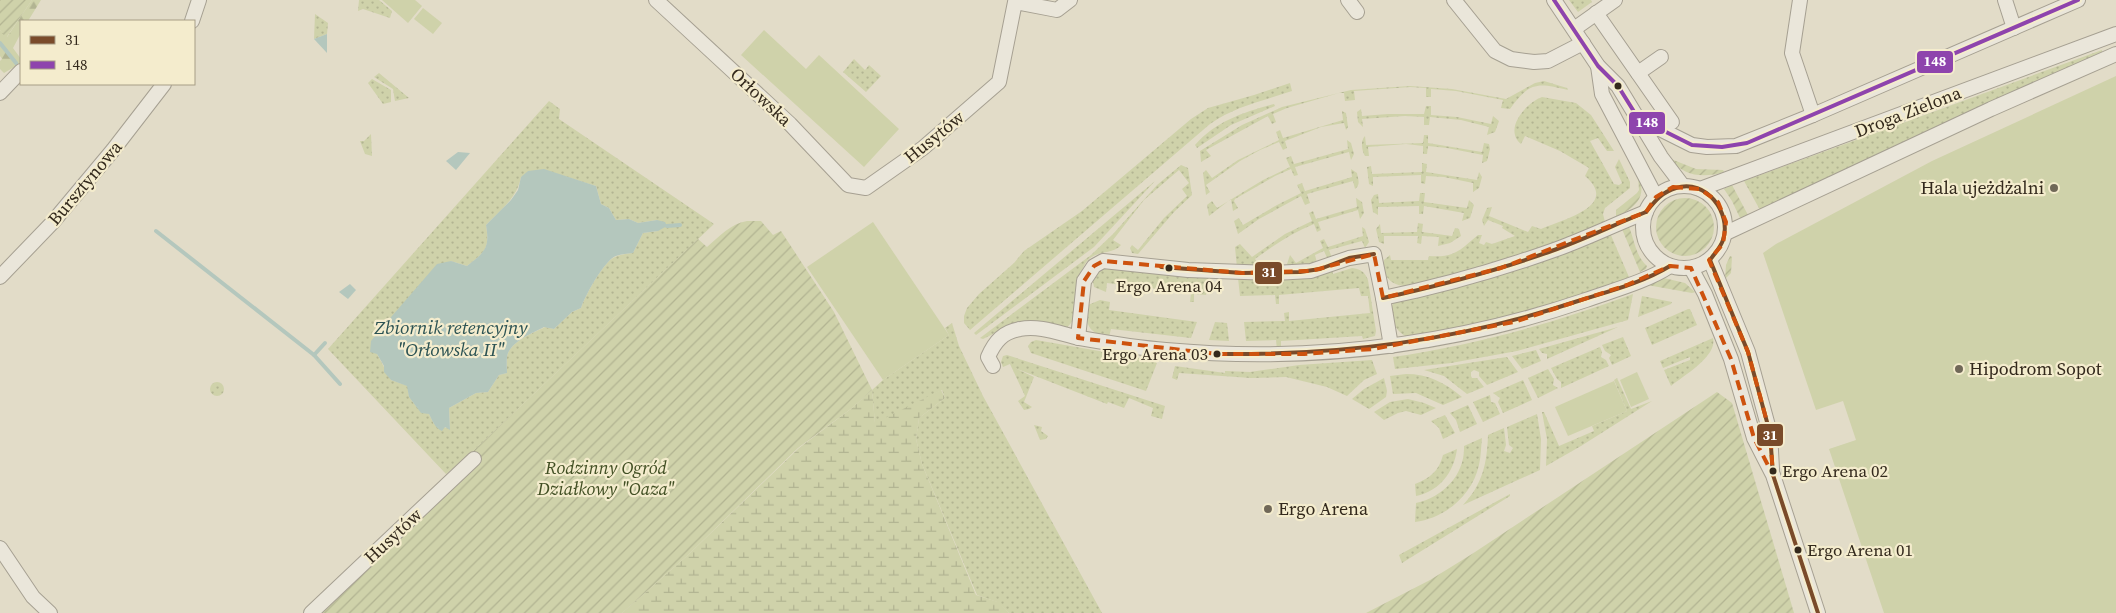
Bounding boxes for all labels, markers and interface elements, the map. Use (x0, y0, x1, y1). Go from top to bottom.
legend (20, 20, 195, 85)
text: 31 (65, 29, 80, 50)
line badge: 148 (1916, 50, 1954, 74)
text: 148 (1924, 51, 1946, 71)
text: 148 (65, 54, 88, 75)
street label: Orłowska (725, 62, 798, 132)
street label: Droga Zielona (1851, 79, 1965, 143)
unlabelled marker (1613, 81, 1623, 91)
street label: Husytów (898, 104, 969, 169)
line badge: 148 (1628, 111, 1666, 135)
text: 148 (1636, 112, 1658, 132)
street label: Bursztynowa (42, 134, 128, 230)
place label: Hala ujeżdżalni (1920, 175, 2044, 200)
marker: Hala ujeżdżalni (2048, 182, 2060, 194)
line badge: 31 (1254, 261, 1283, 285)
text: 31 (1261, 262, 1277, 282)
marker: Ergo Arena 04 (1164, 263, 1174, 273)
place label: Ergo Arena 04 (1116, 274, 1223, 298)
water label: Zbiornik retencyjny "Orłowska II" (374, 314, 528, 362)
place label: Ergo Arena 03 (1102, 342, 1208, 366)
marker: Ergo Arena 03 (1212, 349, 1222, 359)
place label: Hipodrom Sopot (1969, 356, 2102, 381)
marker: Hipodrom Sopot (1953, 363, 1965, 375)
line badge: 31 (1756, 423, 1784, 447)
text: 31 (1762, 425, 1778, 445)
park label: Rodzinny Ogród Działkowy "Oaza" (536, 455, 675, 501)
place label: Ergo Arena 02 (1782, 459, 1888, 483)
marker: Ergo Arena 02 (1768, 466, 1778, 476)
place label: Ergo Arena (1278, 496, 1369, 521)
street label: Husytów (358, 502, 427, 569)
marker: Ergo Arena (1262, 503, 1274, 515)
place label: Ergo Arena 01 (1807, 538, 1913, 562)
marker: Ergo Arena 01 (1793, 545, 1803, 555)

